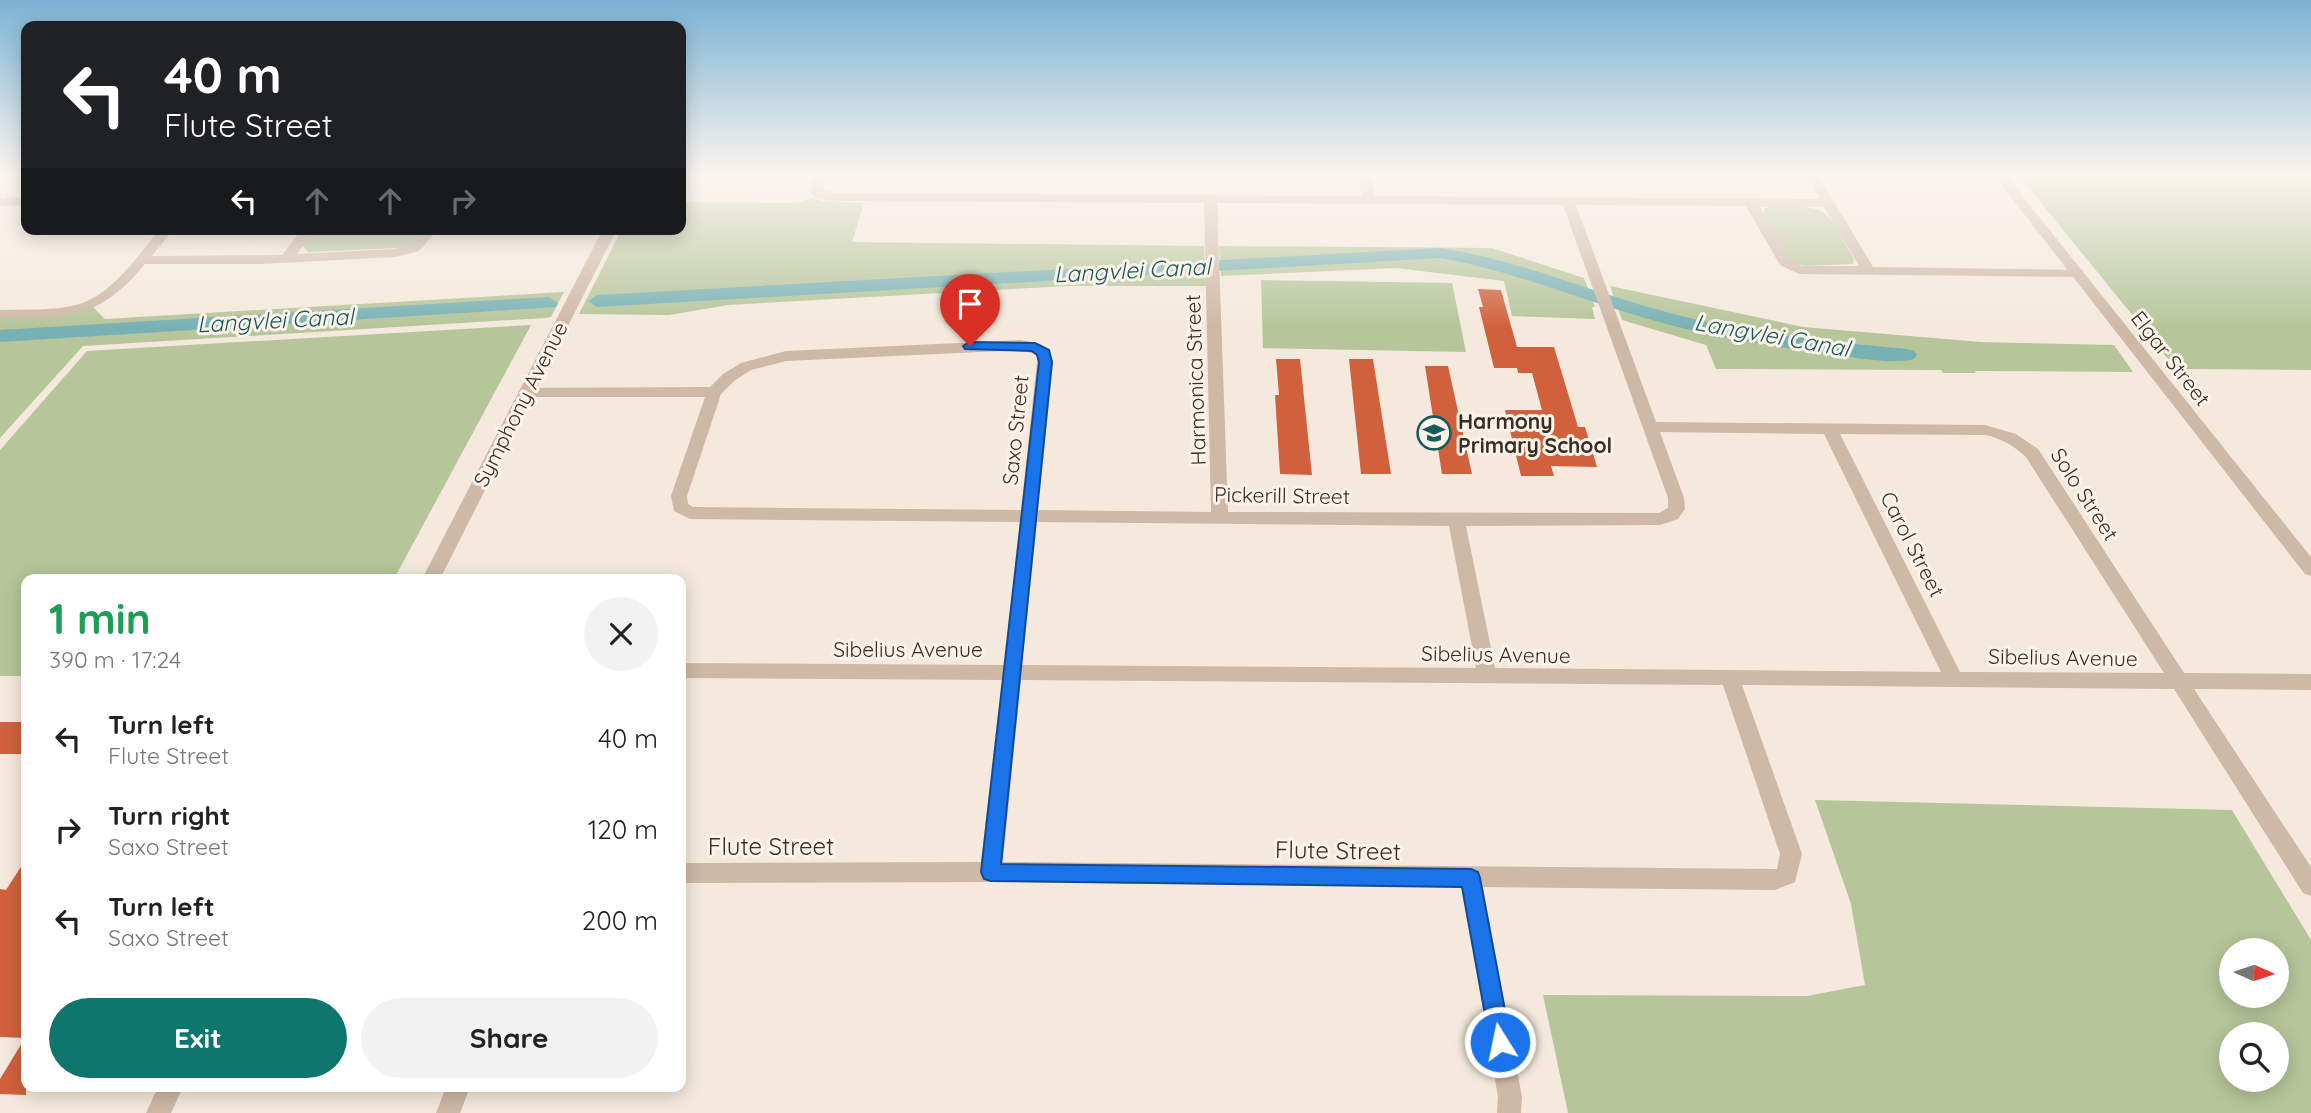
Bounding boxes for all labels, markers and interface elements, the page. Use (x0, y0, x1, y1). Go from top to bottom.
text: 40 m (164, 44, 282, 105)
icon: left (49, 49, 140, 140)
text: Flute Street (164, 105, 332, 145)
icon: left (225, 182, 263, 220)
icon: ahead (298, 182, 336, 220)
icon: ahead (371, 182, 409, 220)
icon: right (444, 182, 482, 220)
water label: Langvlei Canal (1053, 251, 1214, 289)
pin (940, 274, 1000, 346)
icon: arrive (951, 285, 989, 323)
street label: Harmonica Street (1179, 294, 1211, 466)
water label: Langvlei Canal (196, 301, 357, 339)
street label: Elgar Street (2126, 305, 2216, 411)
water label: Langvlei Canal (1692, 307, 1854, 363)
street label: Symphony Avenue (467, 317, 573, 491)
street label: Saxo Street (996, 374, 1034, 486)
place label: Harmony Primary School (1458, 408, 1612, 458)
school or university icon: Harmony Primary School (1415, 414, 1453, 452)
street label: Solo Street (2046, 443, 2124, 545)
street label: Pickerill Street (1214, 481, 1350, 509)
street label: Carol Street (1875, 487, 1951, 601)
text: 1 min (49, 592, 151, 645)
button: close (584, 597, 658, 671)
street label: Sibelius Avenue (833, 636, 983, 662)
street label: Sibelius Avenue (1421, 640, 1571, 668)
street label: Sibelius Avenue (1988, 643, 2138, 671)
text: 390 m · 17:24 (49, 645, 181, 674)
text: Turn left (108, 708, 215, 741)
icon: left (49, 720, 87, 758)
text: 40 m (598, 722, 658, 755)
text: Flute Street (108, 741, 229, 770)
text: Turn right (108, 799, 230, 832)
icon: right (49, 811, 87, 849)
text: 120 m (588, 813, 658, 846)
street label: Flute Street (708, 831, 834, 861)
text: Saxo Street (108, 832, 229, 861)
street label: Flute Street (1275, 834, 1401, 866)
text: Turn left (108, 890, 215, 923)
icon: left (49, 902, 87, 940)
text: 200 m (582, 904, 658, 937)
text: Saxo Street (108, 923, 229, 952)
north arrow (2219, 938, 2289, 1008)
map controls (2219, 938, 2289, 1092)
button: Exit (49, 998, 347, 1078)
button: Share (361, 998, 658, 1078)
position arrow (1463, 1005, 1537, 1079)
button: search (2219, 1022, 2289, 1092)

